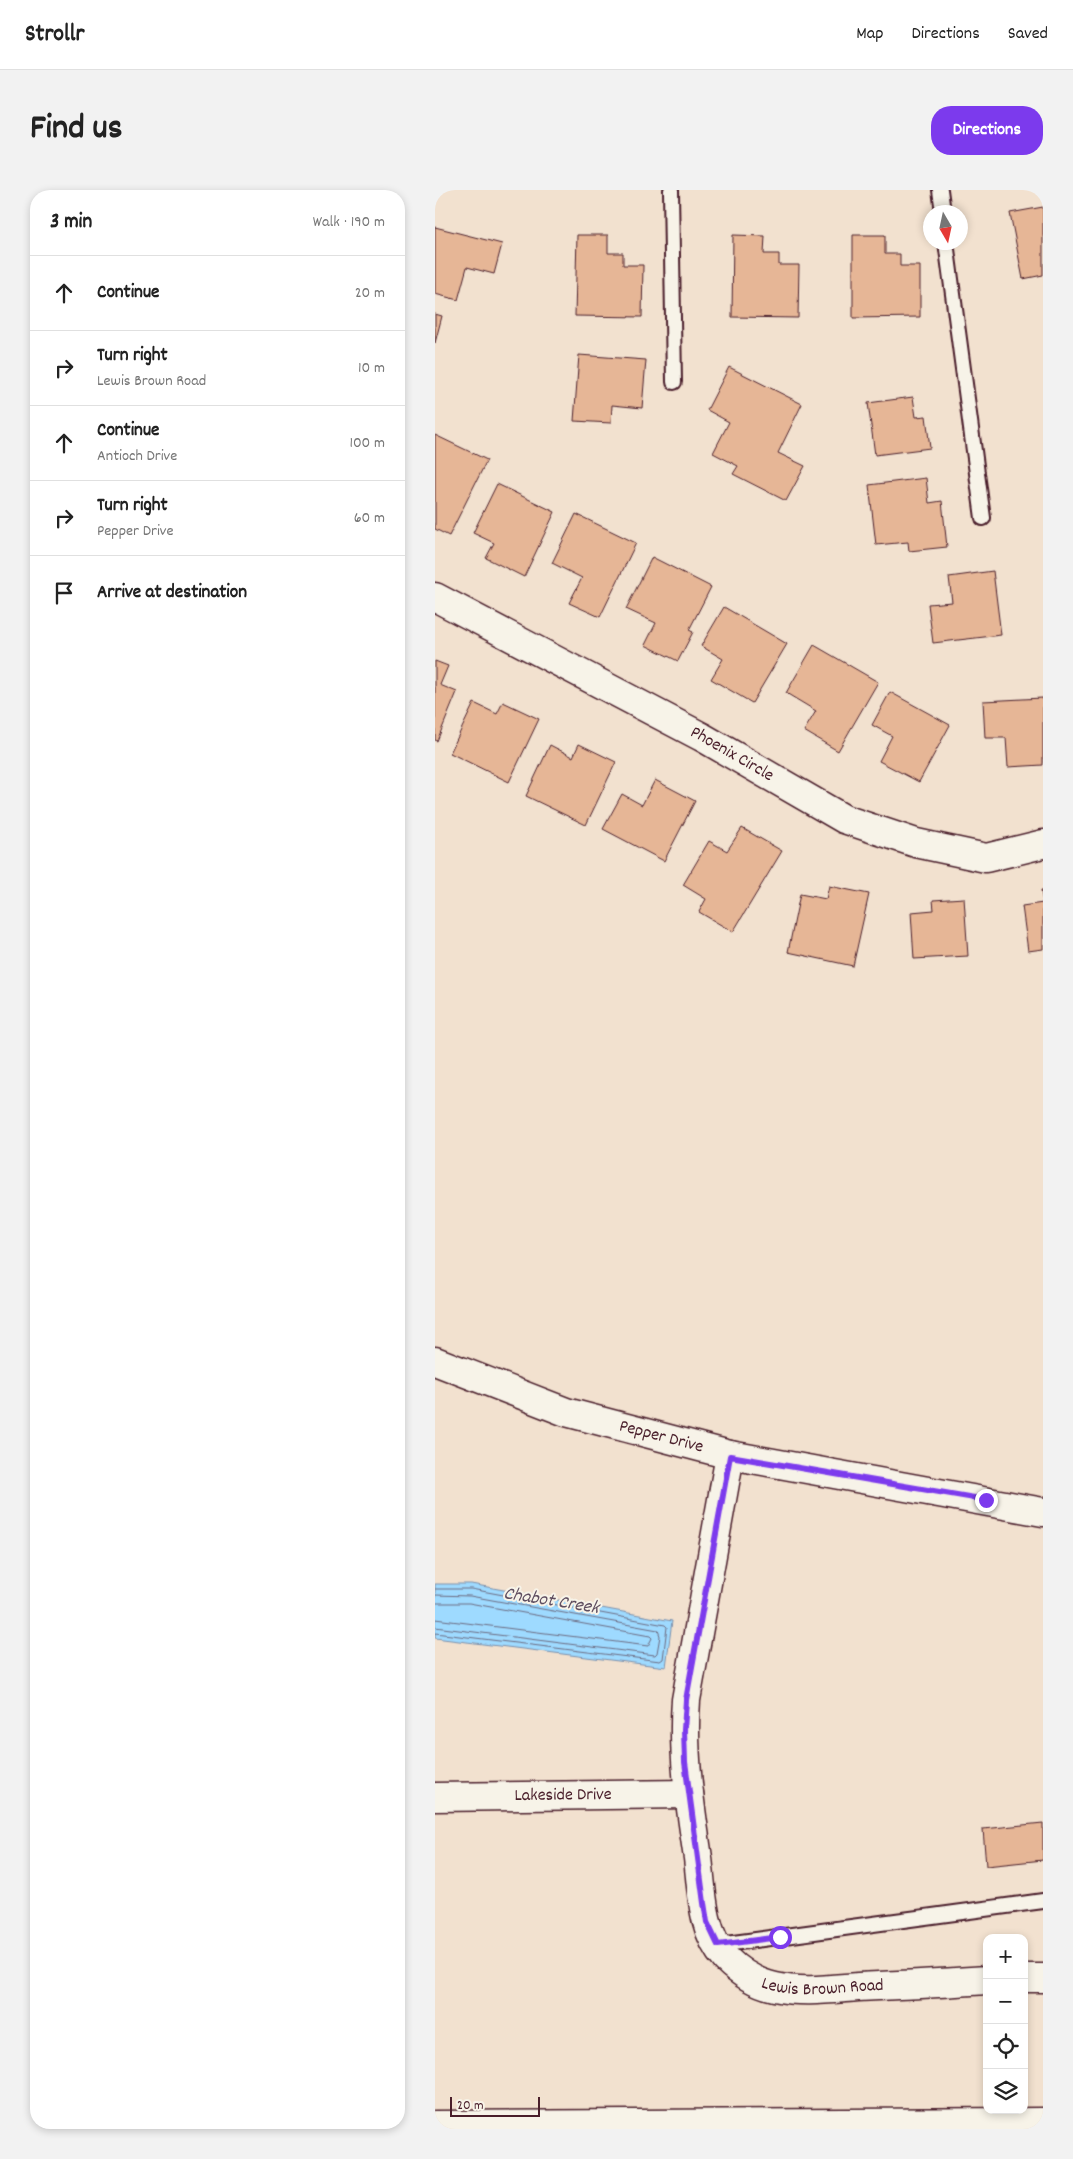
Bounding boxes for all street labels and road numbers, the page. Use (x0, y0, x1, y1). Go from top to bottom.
street label: Phoenix Circle (686, 720, 779, 788)
street label: Pepper Drive (616, 1414, 706, 1460)
street label: Lakeside Drive (514, 1782, 612, 1809)
street label: Lewis Brown Road (758, 1971, 884, 2003)

